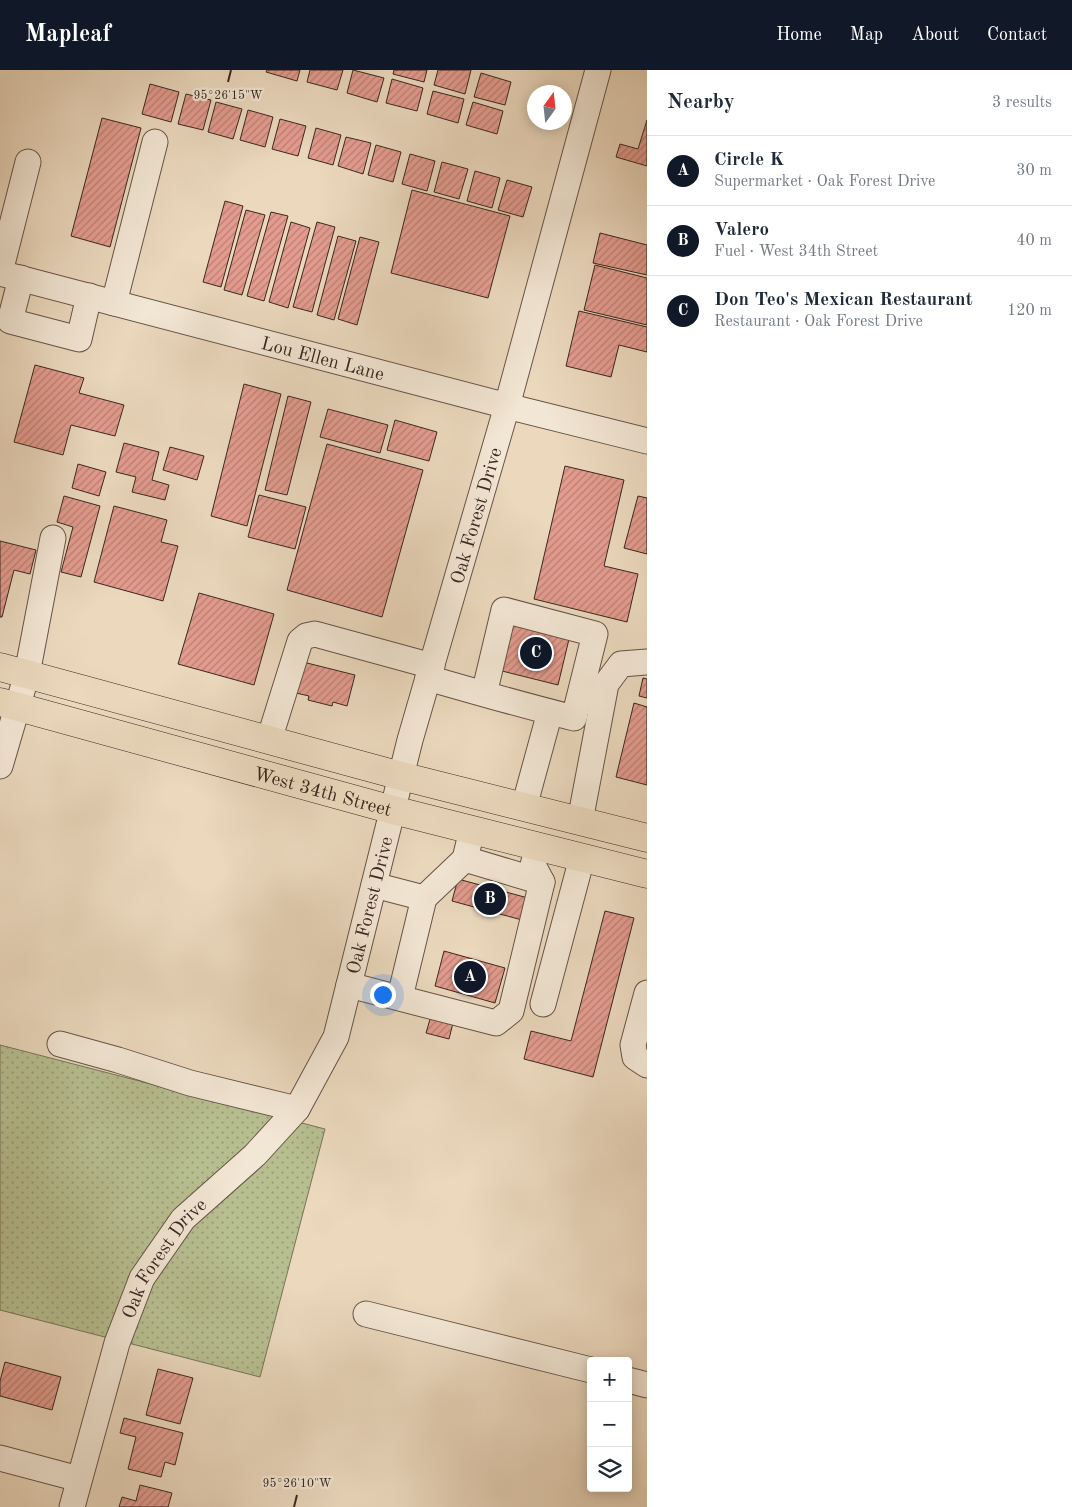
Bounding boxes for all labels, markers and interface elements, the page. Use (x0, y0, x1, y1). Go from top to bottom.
text: Mapleaf (25, 23, 111, 47)
text: Home (776, 26, 822, 44)
text: Map (850, 26, 883, 44)
text: About (911, 26, 959, 44)
text: Contact (987, 26, 1047, 44)
north arrow (527, 85, 572, 130)
text: 95°26'15"W (193, 89, 263, 102)
text: Nearby (667, 92, 735, 113)
text: 3 results (992, 95, 1052, 111)
text: Circle K (714, 151, 784, 170)
text: A (677, 163, 689, 179)
text: 30 m (1016, 163, 1052, 179)
text: Supermarket · Oak Forest Drive (714, 174, 935, 190)
text: Valero (714, 221, 769, 240)
text: B (677, 233, 689, 249)
text: 40 m (1016, 233, 1052, 249)
text: Fuel · West 34th Street (714, 244, 878, 260)
text: Don Teo's Mexican Restaurant (714, 291, 973, 310)
text: C (678, 303, 688, 319)
text: 120 m (1007, 303, 1052, 319)
text: Restaurant · Oak Forest Drive (714, 314, 923, 330)
street label: Lou Ellen Lane (259, 335, 386, 385)
street label: Oak Forest Drive (449, 446, 506, 587)
pin: C (520, 634, 552, 672)
street label: West 34th Street (251, 765, 393, 821)
street label: Oak Forest Drive (345, 835, 398, 977)
pin: B (474, 880, 506, 918)
pin: A (454, 958, 486, 996)
your location (370, 982, 396, 1008)
street label: Oak Forest Drive (120, 1196, 211, 1322)
map controls (587, 1357, 632, 1492)
button: + (587, 1357, 632, 1402)
button: − (587, 1402, 632, 1447)
button: layers (587, 1447, 632, 1492)
text: 95°26'10"W (262, 1477, 332, 1490)

